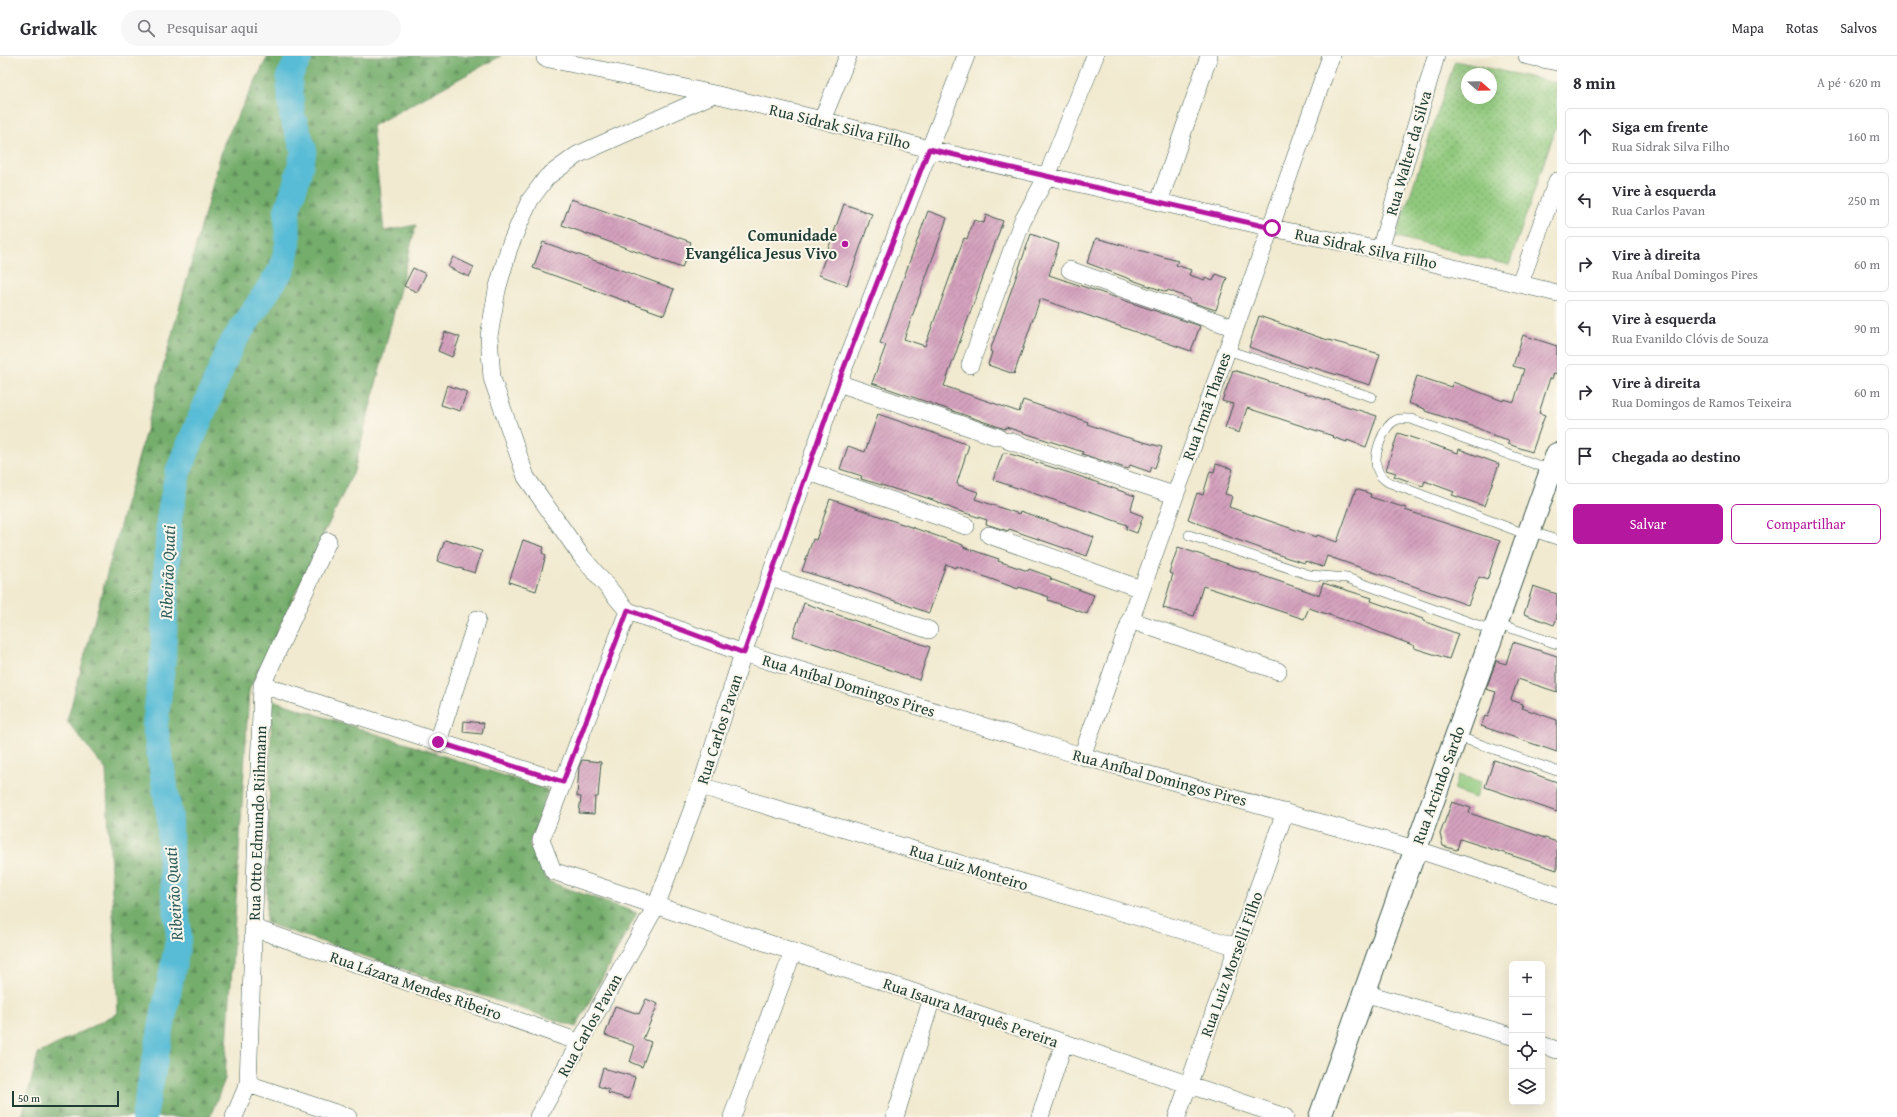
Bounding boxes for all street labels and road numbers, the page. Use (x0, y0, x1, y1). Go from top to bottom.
street label: Rua Walter da Silva (1379, 87, 1437, 218)
street label: Rua Sidrak Silva Filho (767, 97, 913, 155)
street label: Rua Sidrak Silva Filho (1293, 221, 1439, 275)
street label: Rua Irmã Thanes (1175, 349, 1237, 463)
street label: Rua Aníbal Domingos Pires (760, 647, 938, 723)
street label: Rua Carlos Pavan (690, 671, 748, 787)
street label: Rua Arcindo Sardo (1405, 722, 1471, 848)
street label: Rua Otto Edmundo Riihmann (242, 725, 272, 921)
street label: Rua Aníbal Domingos Pires (1070, 742, 1250, 812)
street label: Rua Luiz Monteiro (907, 838, 1031, 896)
street label: Rua Luiz Morselli Filho (1194, 888, 1268, 1040)
street label: Rua Lázara Mendes Ribeiro (327, 944, 505, 1026)
street label: Rua Carlos Pavan (551, 969, 627, 1081)
street label: Rua Isaura Marquês Pereira (880, 971, 1062, 1053)

